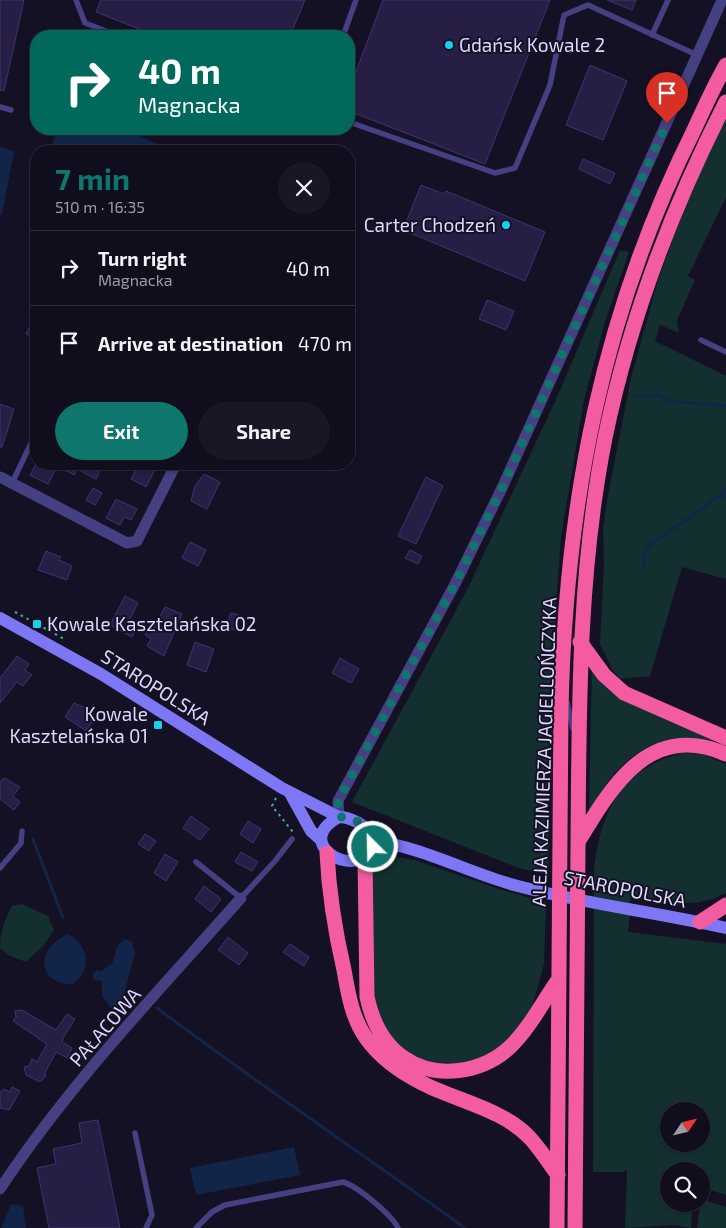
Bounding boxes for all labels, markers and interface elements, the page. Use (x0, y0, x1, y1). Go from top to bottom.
place label: Gdańsk Kowale 2 (459, 33, 605, 56)
marker: Gdańsk Kowale 2 (443, 39, 455, 51)
text: 40 m (138, 49, 221, 91)
icon: right (55, 50, 120, 115)
pin (646, 72, 688, 123)
icon: arrive (653, 79, 681, 107)
text: Magnacka (138, 91, 241, 117)
text: 7 min (55, 160, 130, 196)
button: close (278, 162, 330, 214)
text: 510 m · 16:35 (55, 197, 145, 216)
place label: Carter Chodzeń (364, 213, 496, 236)
marker: Carter Chodzeń (500, 219, 512, 231)
text: Turn right (98, 247, 186, 270)
icon: right (55, 254, 83, 282)
text: 40 m (286, 257, 330, 280)
text: Magnacka (98, 270, 173, 289)
icon: arrive (55, 329, 83, 357)
text: Arrive at destination (98, 332, 283, 355)
text: 470 m (298, 332, 352, 355)
button: Exit (55, 402, 188, 460)
button: Share (198, 402, 330, 460)
street label: ALEJA KAZIMIERZA JAGIELLOŃCZYKA (527, 597, 560, 907)
place label: Kowale Kasztelańska 02 (47, 612, 257, 635)
marker: Kowale Kasztelańska 02 (31, 618, 43, 630)
street label: STAROPOLSKA (97, 644, 215, 729)
place label: Kowale Kasztelańska 01 (9, 702, 148, 747)
marker: Kowale Kasztelańska 01 (152, 719, 164, 731)
position arrow (346, 820, 398, 872)
street label: STAROPOLSKA (562, 865, 688, 912)
street label: PAŁACOWA (64, 982, 145, 1071)
north arrow (660, 1102, 710, 1152)
map controls (660, 1102, 710, 1212)
button: search (660, 1162, 710, 1212)

